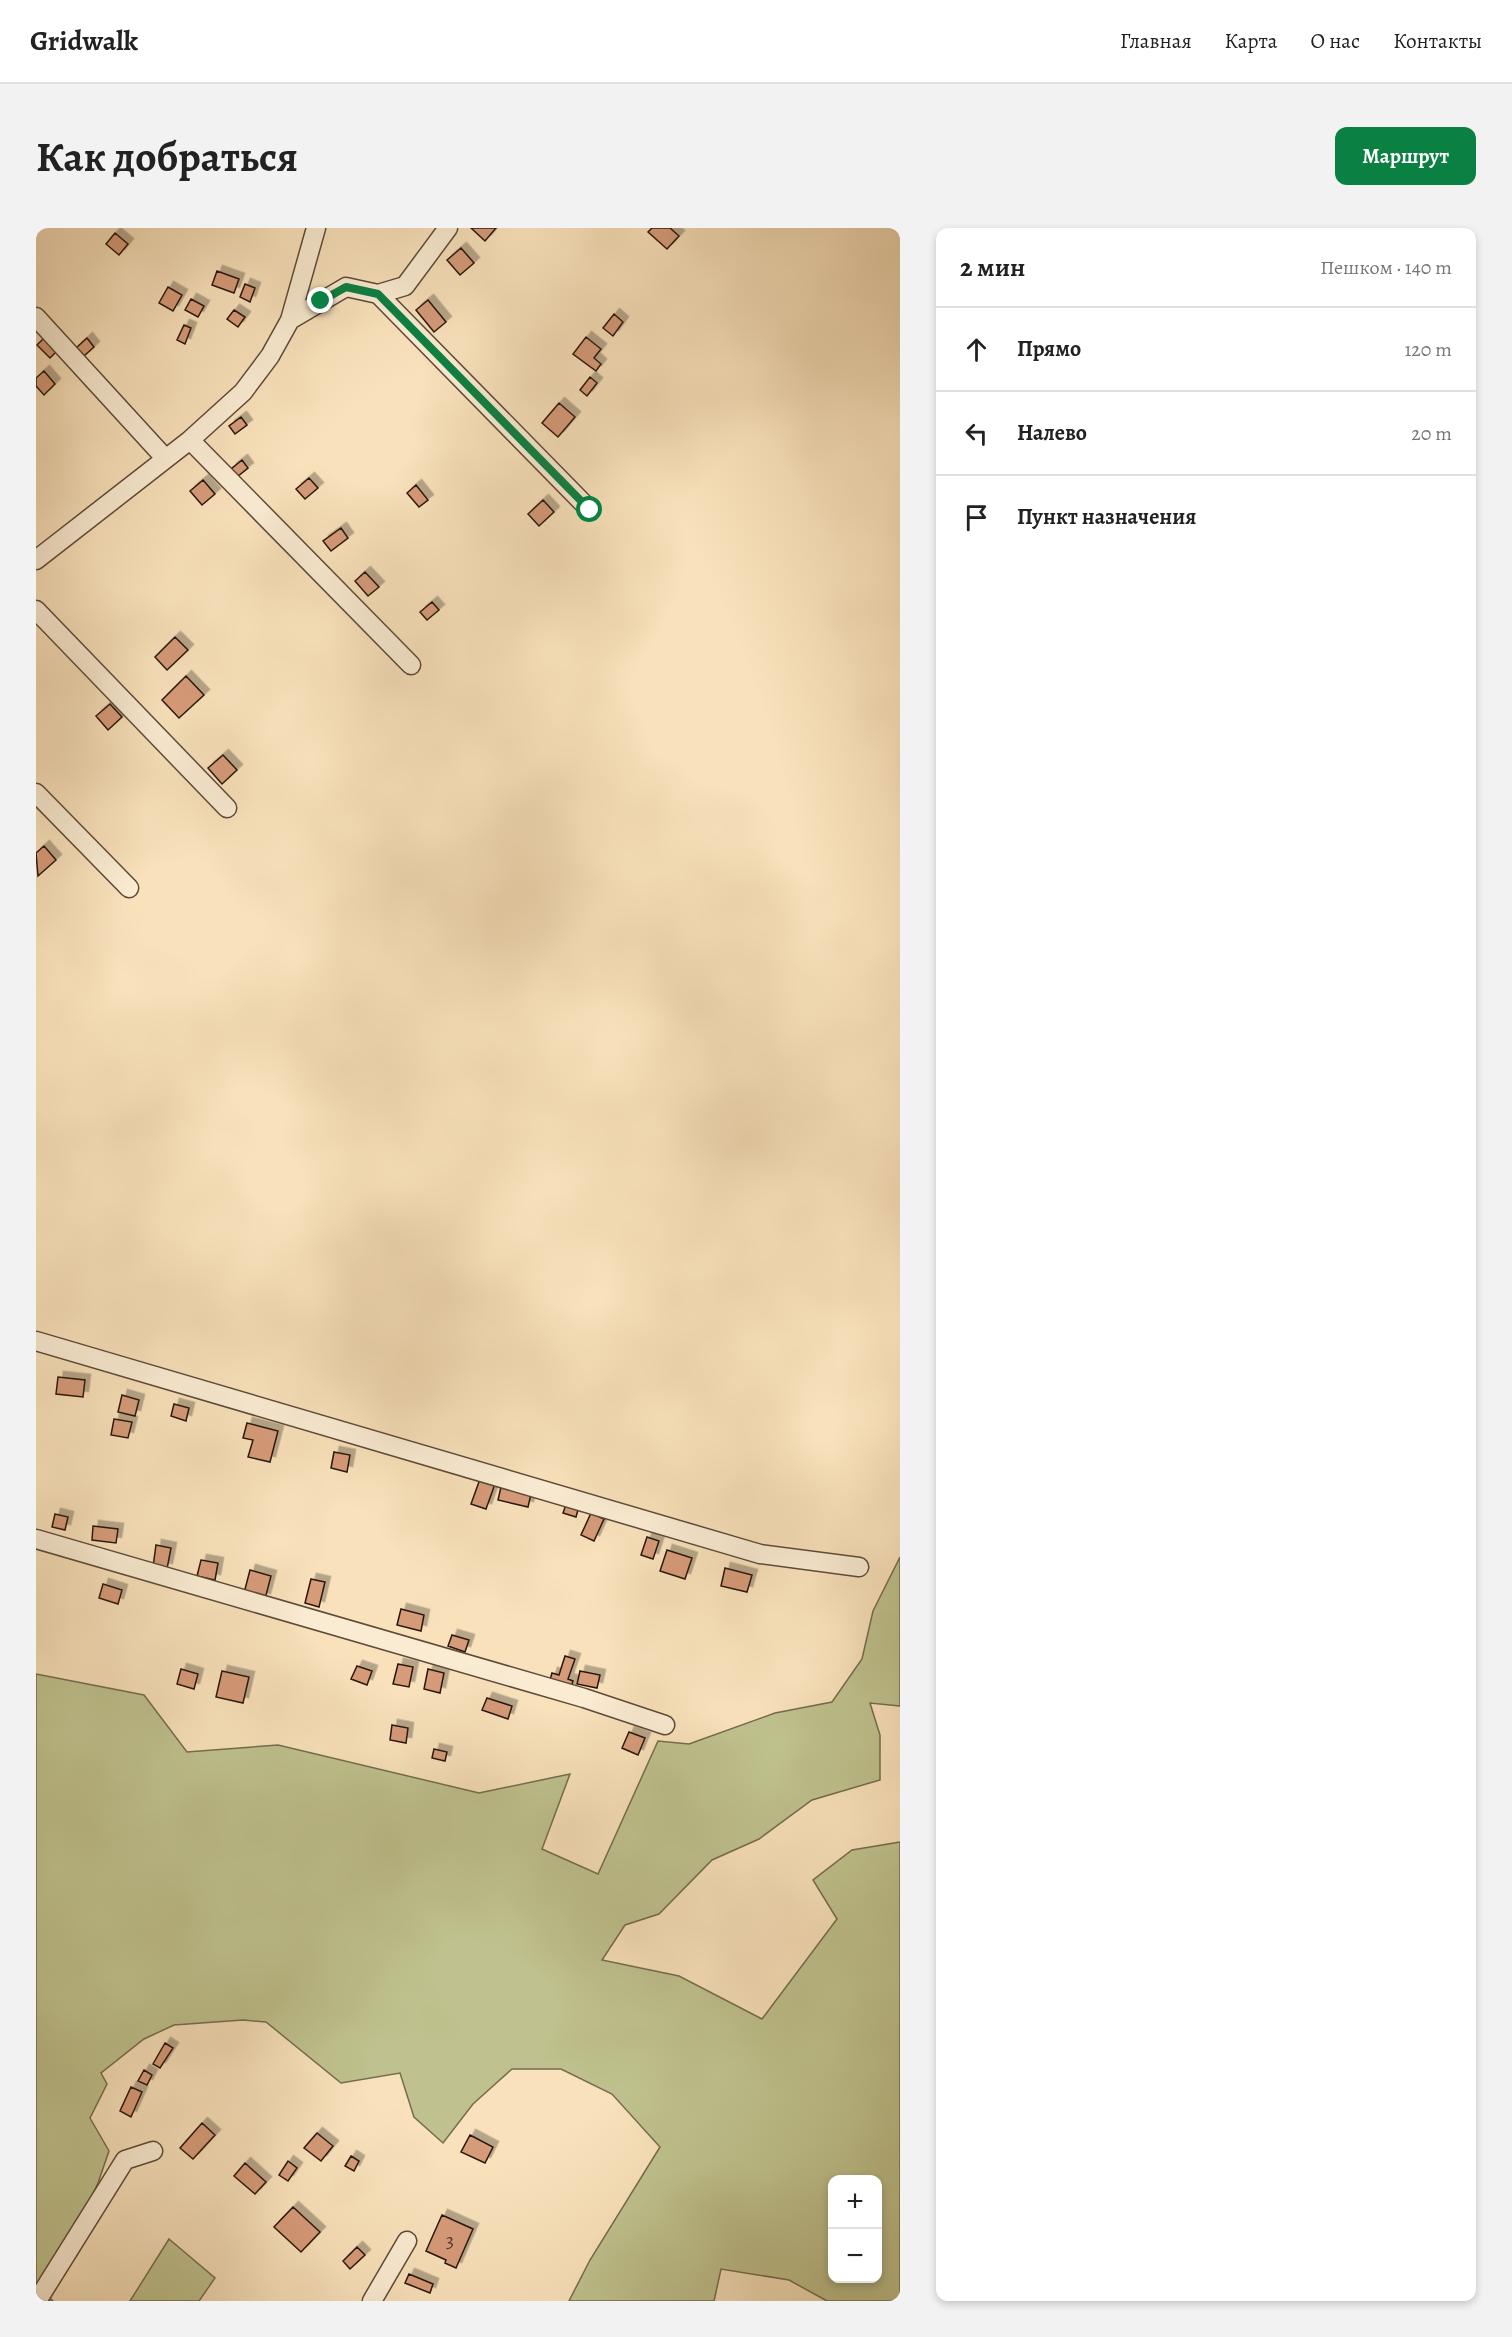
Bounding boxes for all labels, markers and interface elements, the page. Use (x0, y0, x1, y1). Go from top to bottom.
text: Gridwalk (30, 22, 138, 60)
text: Главная (1120, 27, 1192, 55)
text: Карта (1225, 27, 1277, 55)
text: О нас (1310, 27, 1360, 55)
text: Контакты (1393, 27, 1482, 55)
button: Маршрут (1335, 127, 1476, 185)
text: Как добраться (36, 128, 298, 185)
text: 2 мин (960, 250, 1025, 285)
text: Пешком · 140 m (1320, 254, 1452, 281)
route end (307, 287, 333, 313)
icon: ahead (960, 333, 993, 366)
text: Прямо (1017, 334, 1081, 364)
text: 120 m (1404, 336, 1452, 363)
icon: left (960, 417, 993, 450)
text: Налево (1017, 418, 1087, 448)
text: 20 m (1411, 420, 1452, 447)
route start (576, 496, 602, 522)
icon: arrive (960, 501, 993, 534)
text: Пункт назначения (1017, 502, 1196, 532)
map controls (828, 2175, 882, 2283)
button: + (828, 2175, 882, 2229)
house number: 3 (446, 2227, 454, 2254)
button: − (828, 2229, 882, 2283)

